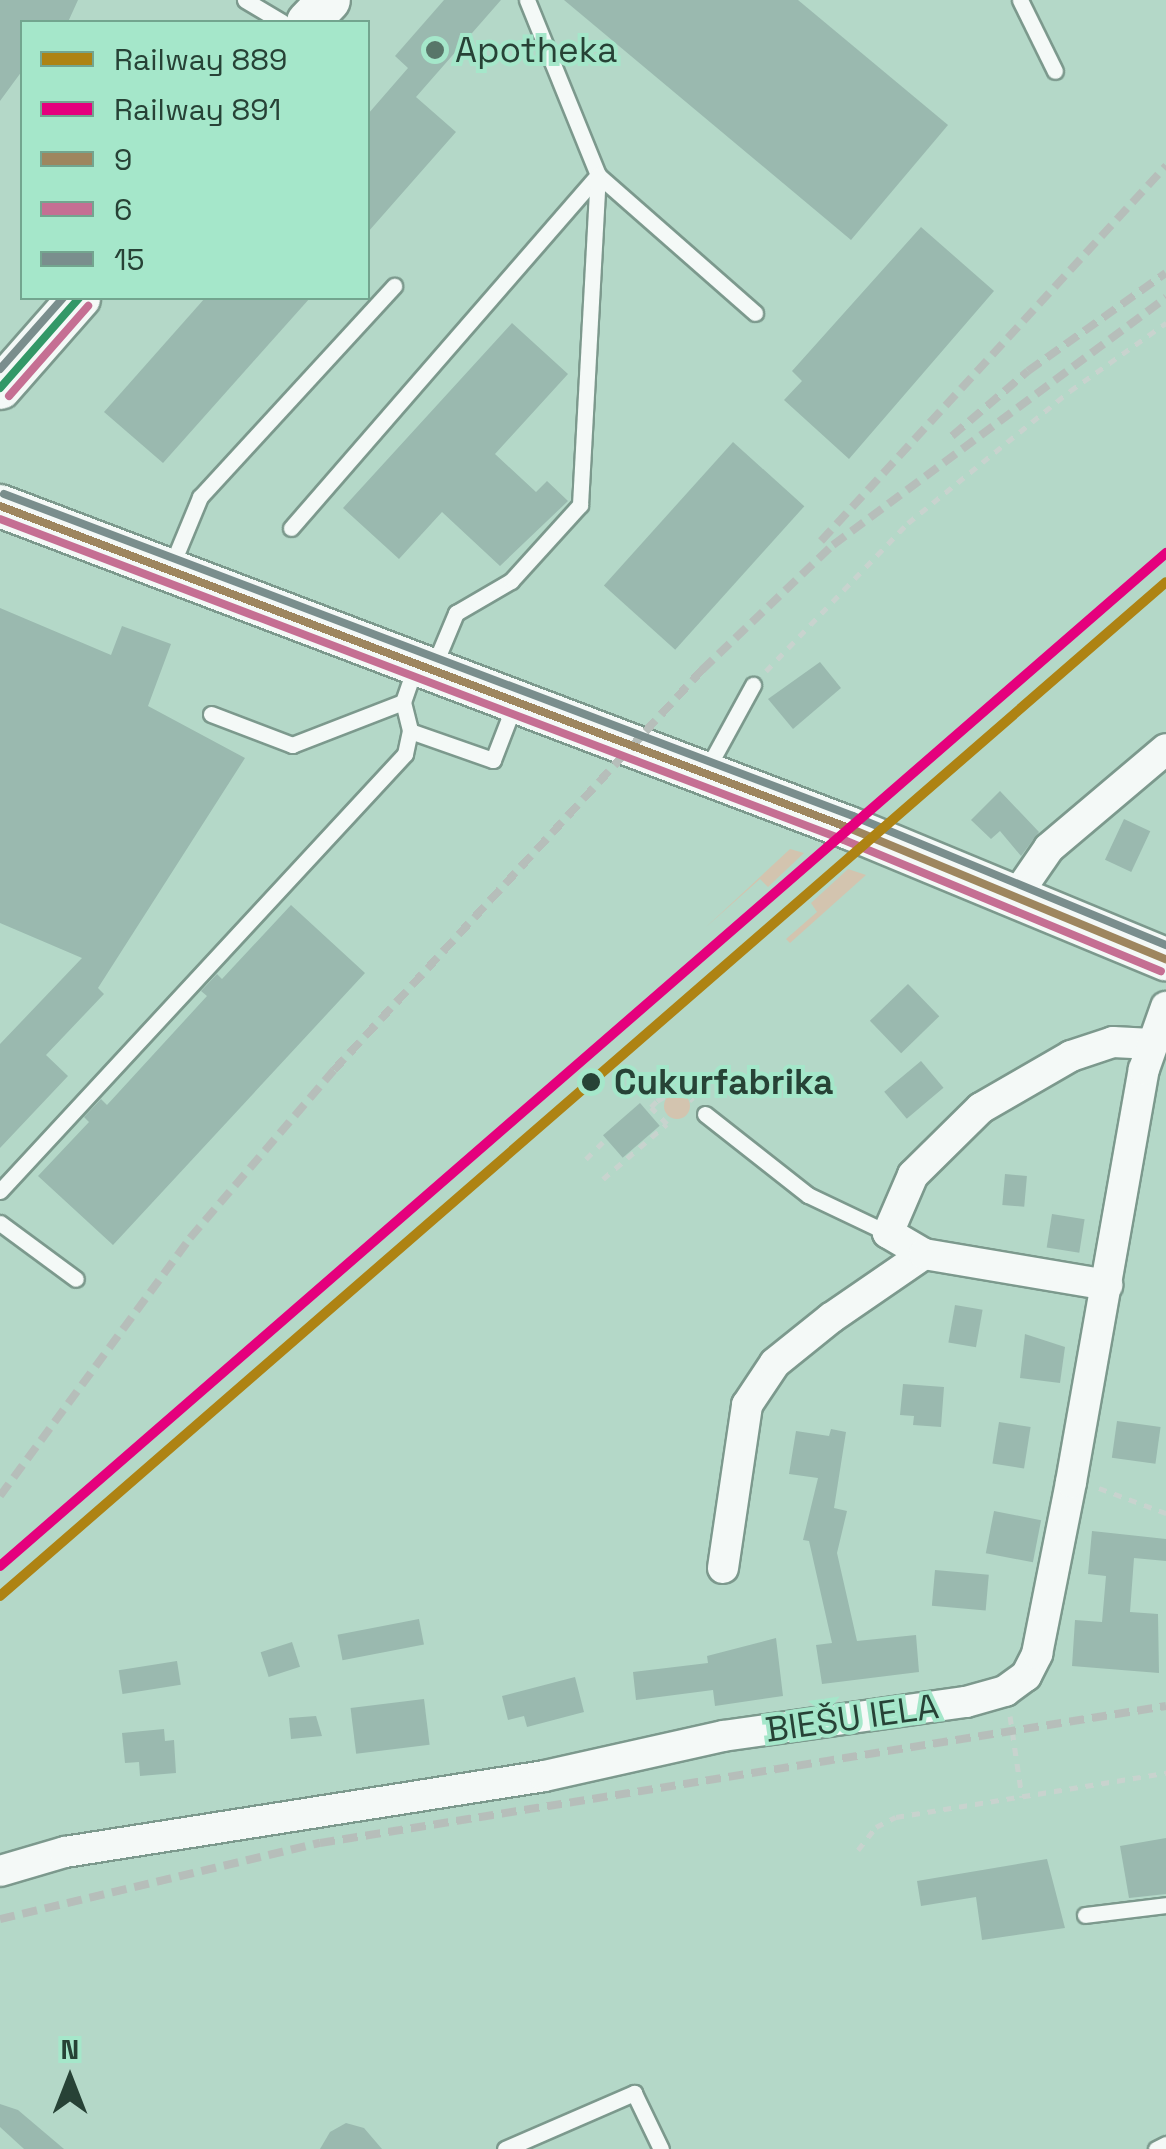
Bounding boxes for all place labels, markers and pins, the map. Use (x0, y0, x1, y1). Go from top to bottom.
place label: Apotheka (455, 29, 617, 71)
marker: Apotheka (424, 39, 446, 61)
place label: Cukurfabrika (614, 1061, 834, 1103)
marker: Cukurfabrika (578, 1069, 604, 1095)

